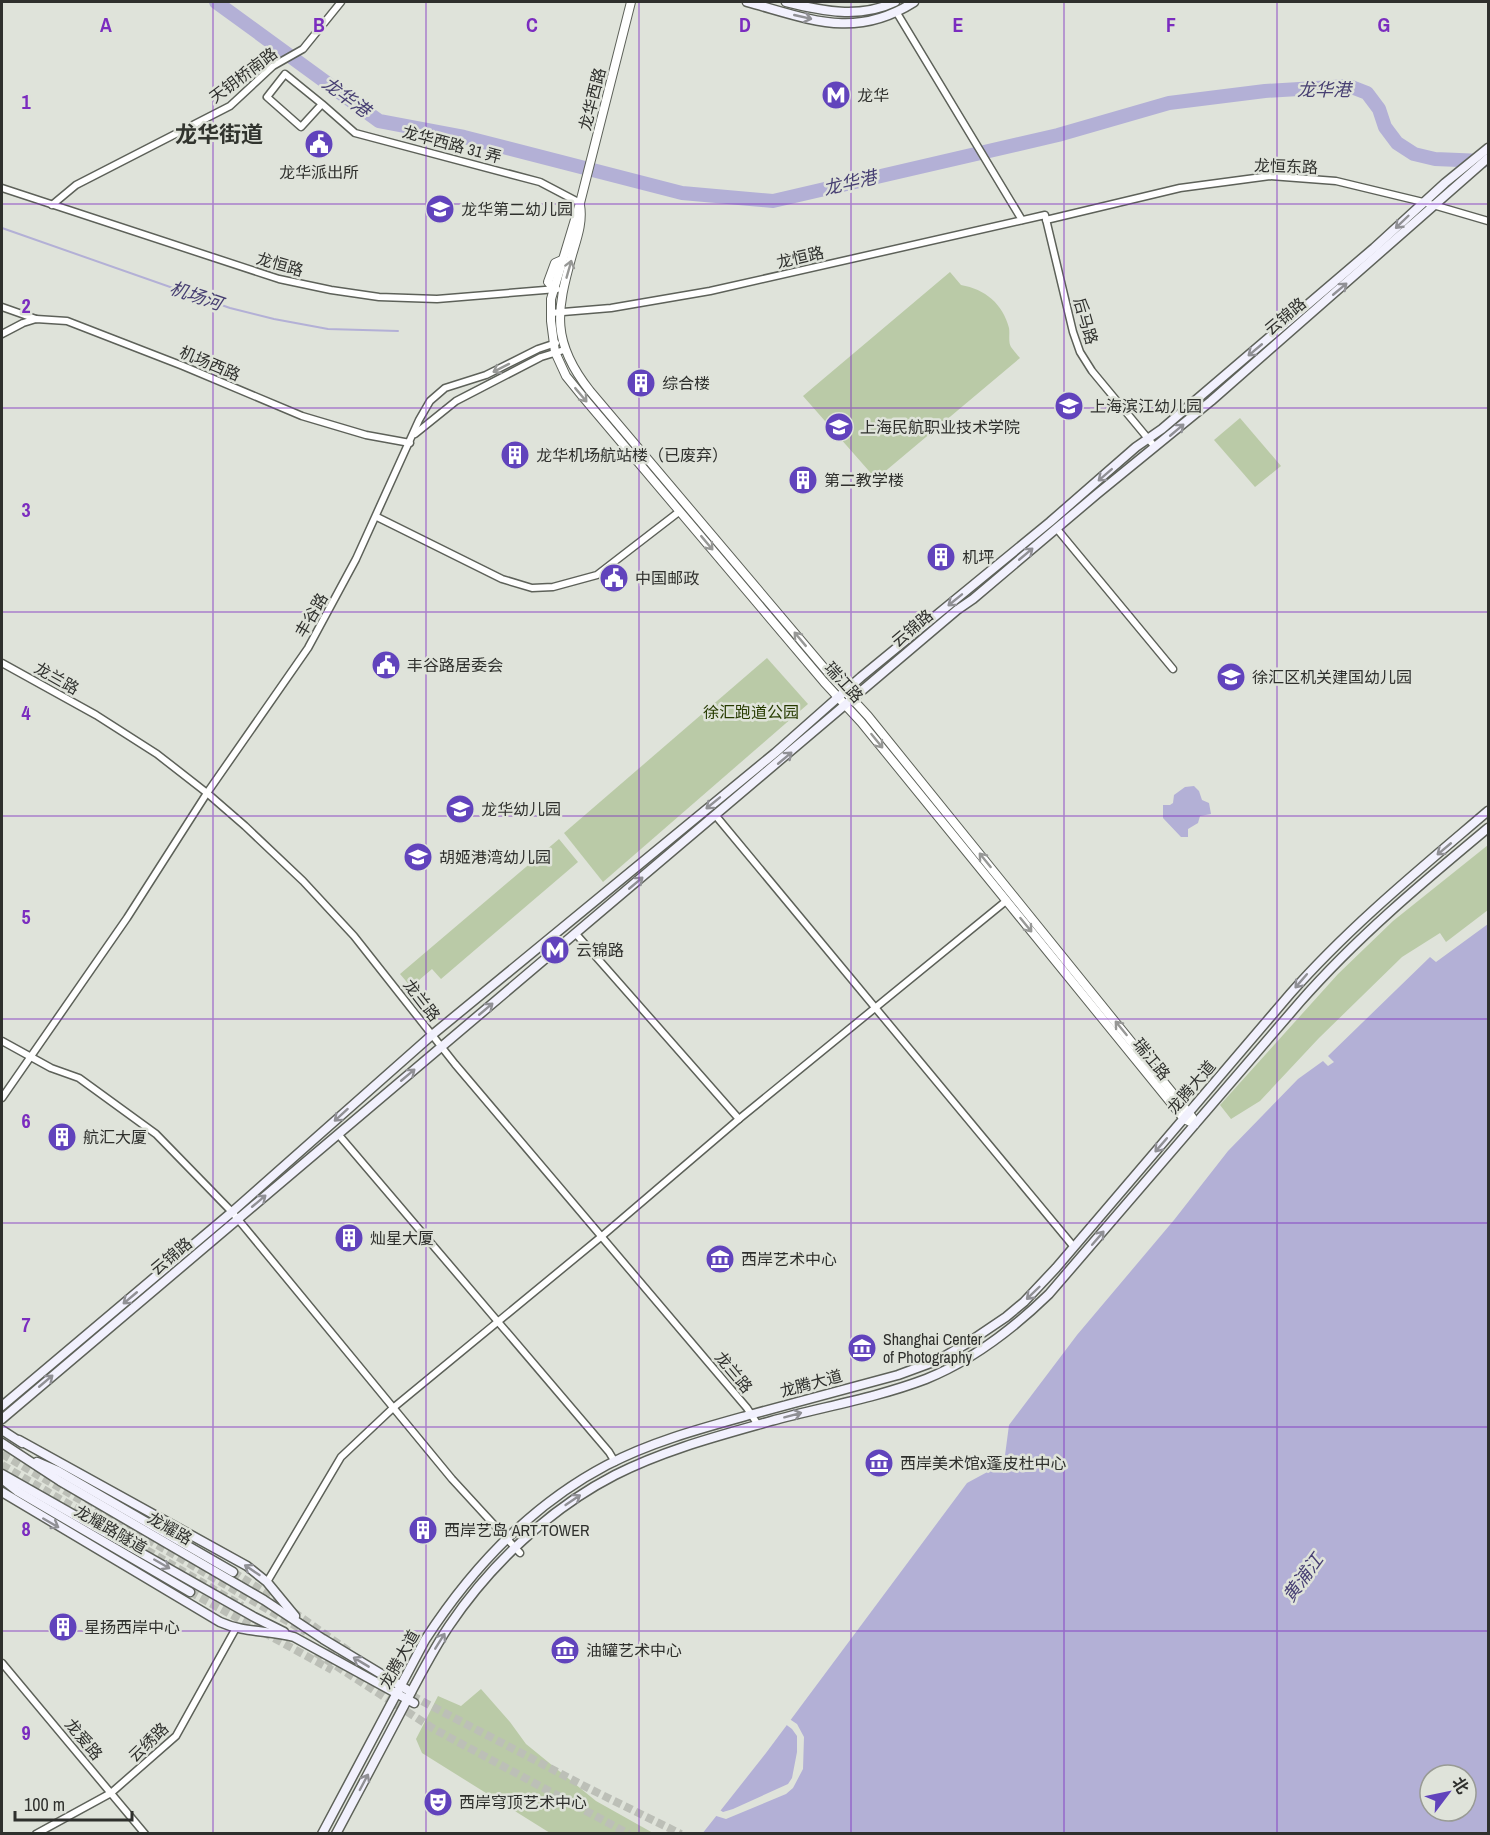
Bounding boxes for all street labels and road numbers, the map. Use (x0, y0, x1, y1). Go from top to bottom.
street label: 天钥桥南路 (204, 42, 282, 108)
street label: 龙华西路 (574, 65, 610, 133)
street label: 龙华西路 31 弄 (400, 120, 504, 168)
street label: 龙恒东路 (1254, 154, 1318, 178)
street label: 龙恒路 (774, 241, 826, 273)
street label: 龙恒路 (254, 247, 306, 281)
street label: 云锦路 (1260, 292, 1310, 340)
street label: 后马路 (1069, 295, 1103, 347)
street label: 机场西路 (176, 340, 244, 386)
street label: 丰谷路 (289, 589, 333, 641)
street label: 云锦路 (887, 604, 937, 652)
street label: 龙兰路 (31, 657, 83, 699)
street label: 瑞江路 (820, 657, 868, 707)
street label: 龙兰路 (399, 974, 445, 1026)
street label: 瑞江路 (1128, 1033, 1176, 1085)
street label: 龙腾大道 (1162, 1056, 1220, 1118)
street label: 云锦路 (146, 1232, 196, 1280)
street label: 龙兰路 (710, 1347, 758, 1397)
street label: 龙腾大道 (777, 1364, 845, 1402)
street label: 龙耀路隧道 (71, 1499, 151, 1559)
street label: 龙耀路 (144, 1506, 196, 1550)
street label: 龙腾大道 (374, 1626, 424, 1692)
street label: 龙爱路 (60, 1714, 108, 1764)
street label: 云绣路 (123, 1717, 173, 1767)

